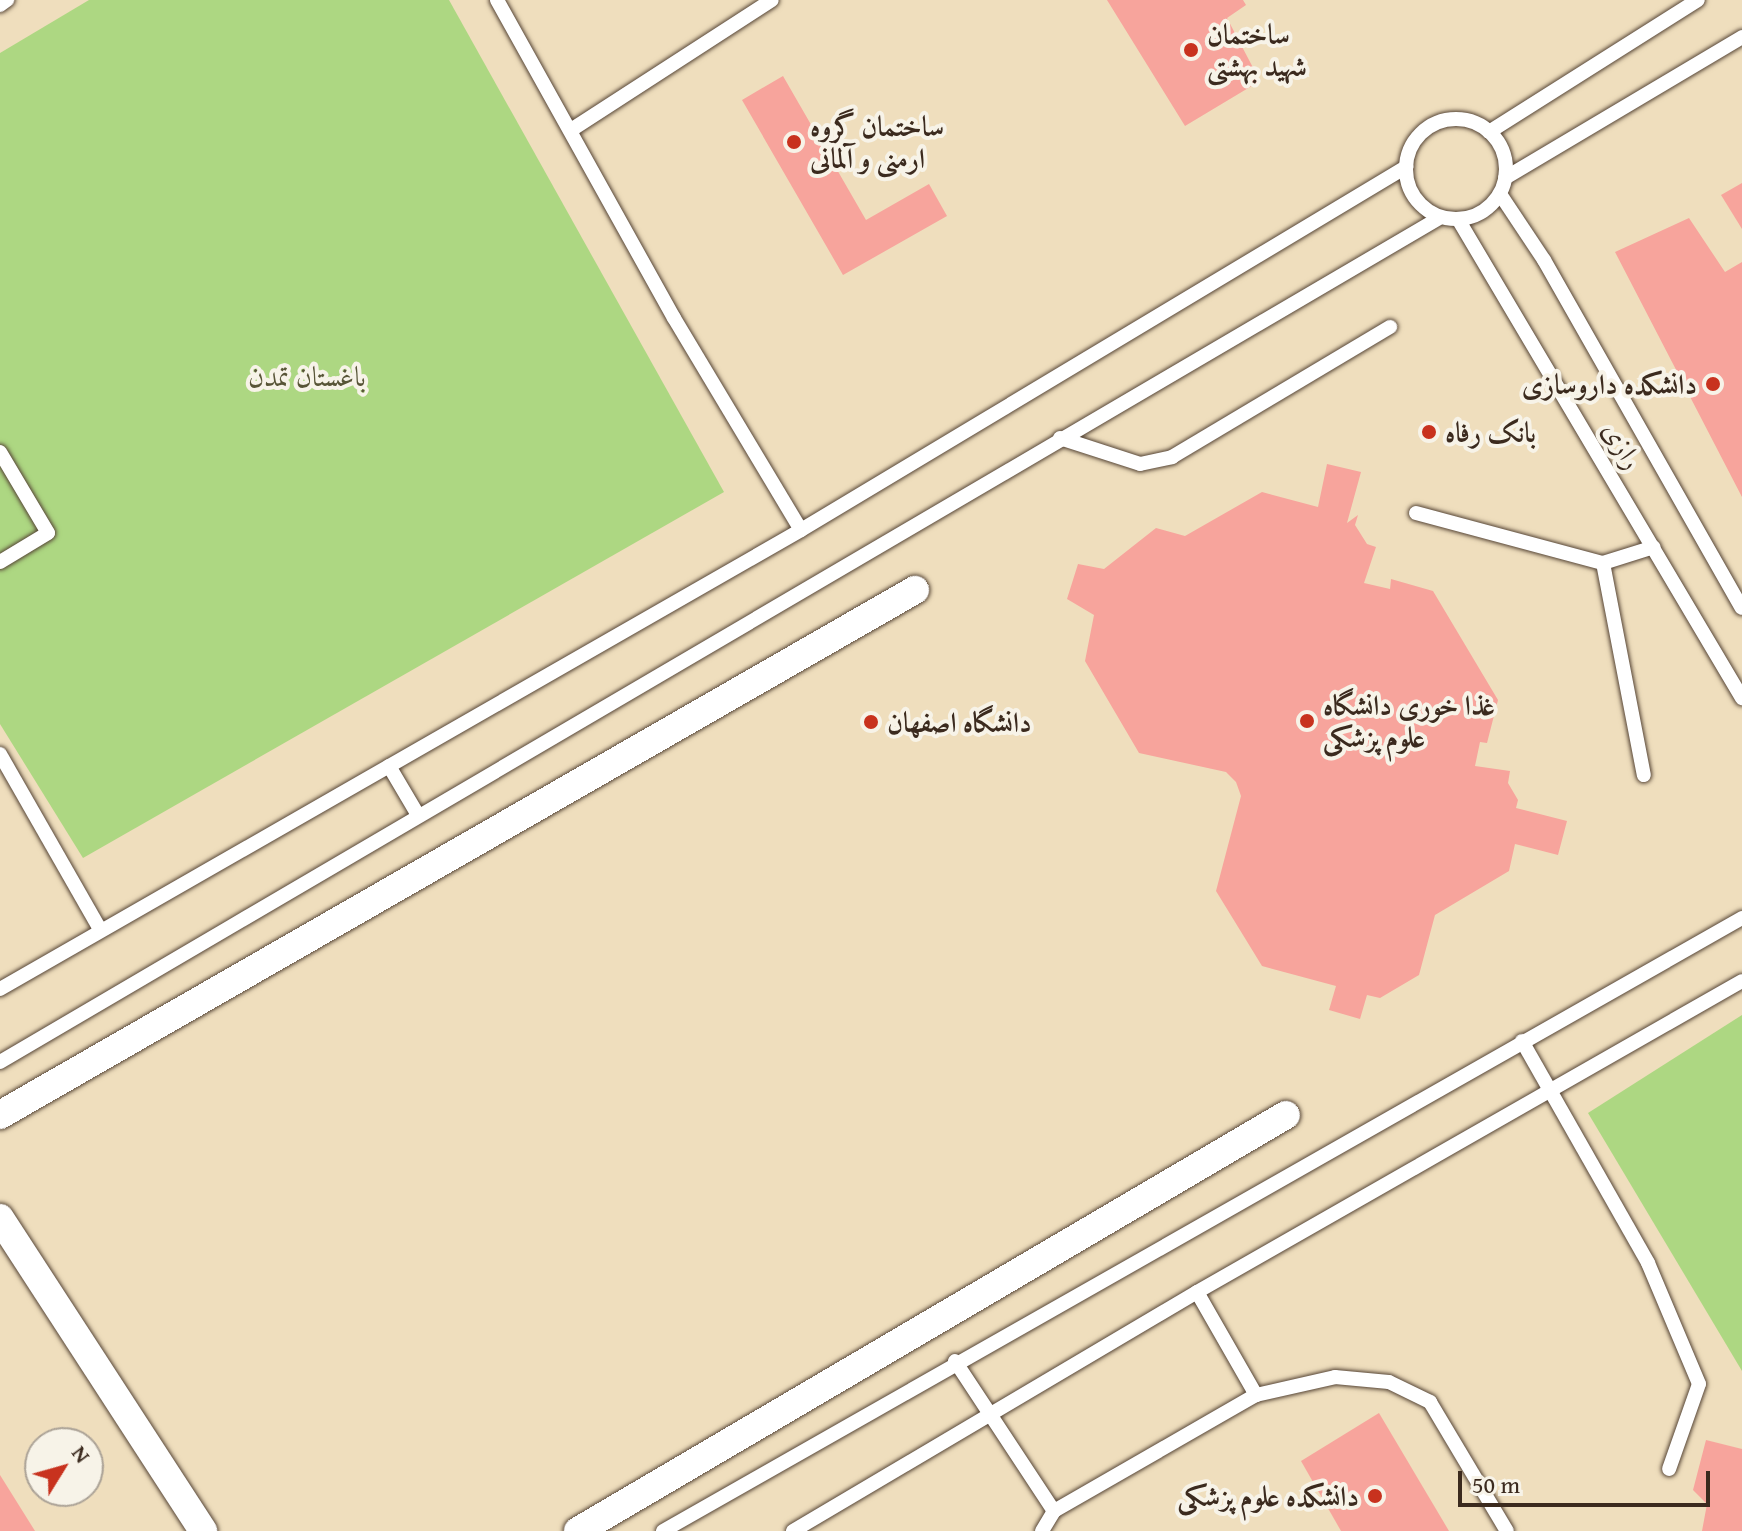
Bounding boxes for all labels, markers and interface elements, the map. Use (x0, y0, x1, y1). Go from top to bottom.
place label: ساختمان شهید بهشتی (1207, 17, 1307, 83)
marker: ساختمان شهید بهشتی (1182, 41, 1200, 59)
place label: ساختمان گروه ارمنی و آلمانی (810, 109, 944, 175)
marker: ساختمان گروه ارمنی و آلمانی (785, 133, 803, 151)
park label: باغستان تمدن (248, 359, 366, 393)
place label: دانشکده داروسازی (1522, 367, 1697, 401)
marker: دانشکده داروسازی (1704, 375, 1722, 393)
place label: بانک رفاه (1445, 415, 1536, 449)
street label: رازی (1596, 415, 1650, 475)
marker: بانک رفاه (1420, 423, 1438, 441)
place label: غذا خوری دانشگاه علوم پزشکی (1323, 688, 1495, 754)
place label: دانشگاه اصفهان (887, 705, 1032, 739)
marker: غذا خوری دانشگاه علوم پزشکی (1298, 712, 1316, 730)
marker: دانشگاه اصفهان (862, 713, 880, 731)
north arrow (24, 1427, 104, 1507)
text: N (64, 1438, 99, 1469)
scale bar (1462, 1455, 1714, 1505)
text: 50 m (1472, 1467, 1520, 1502)
place label: دانشکده علوم پزشکی (1178, 1479, 1359, 1513)
marker: دانشکده علوم پزشکی (1366, 1487, 1384, 1505)

